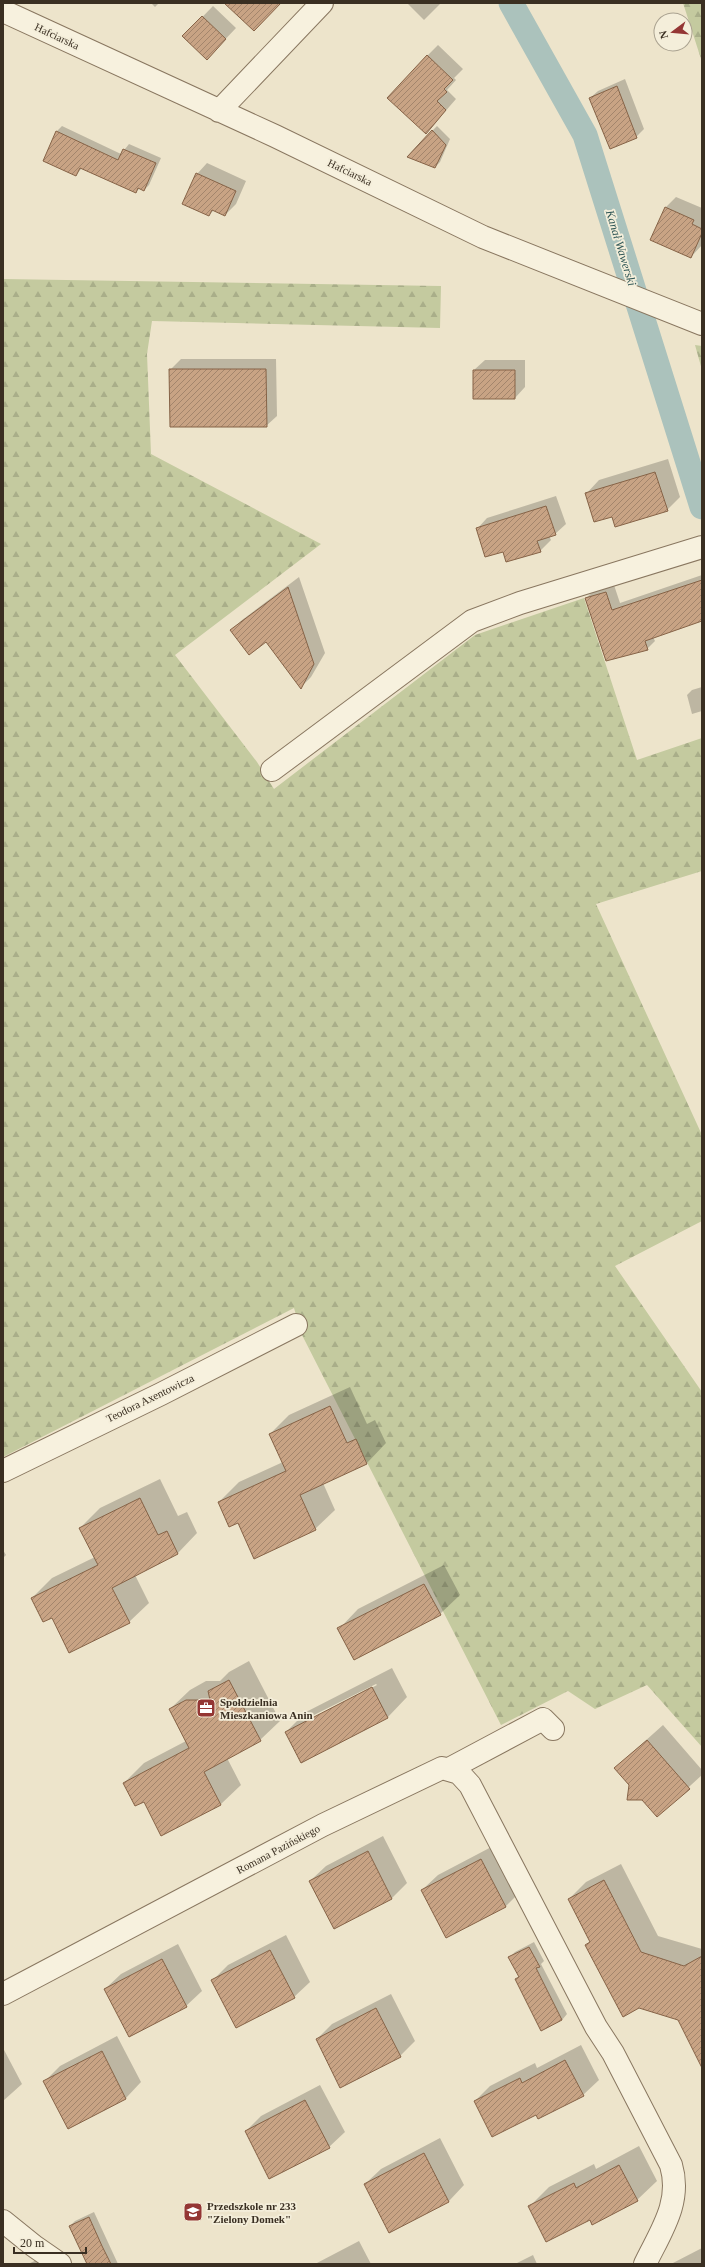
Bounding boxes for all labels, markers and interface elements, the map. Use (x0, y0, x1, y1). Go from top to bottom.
north arrow (653, 12, 693, 52)
street label: Hafciarska (33, 20, 81, 52)
text: N (657, 29, 670, 40)
street label: Hafciarska (326, 156, 374, 188)
water label: Kanał Wawerski (603, 207, 639, 288)
street label: Teodora Axentowicza (104, 1372, 196, 1424)
place label: Społdzielnia Mieszkaniowa Anin (220, 1696, 313, 1721)
office icon: Społdzielnia Mieszkaniowa Anin (195, 1697, 217, 1719)
street label: Romana Pazińskiego (234, 1822, 322, 1876)
place label: Przedszkole nr 233 "Zielony Domek" (207, 2200, 297, 2225)
school or university icon: Przedszkole nr 233 "Zielony Domek" (182, 2201, 204, 2223)
scale bar (14, 2229, 86, 2255)
text: 20 m (20, 2236, 45, 2250)

